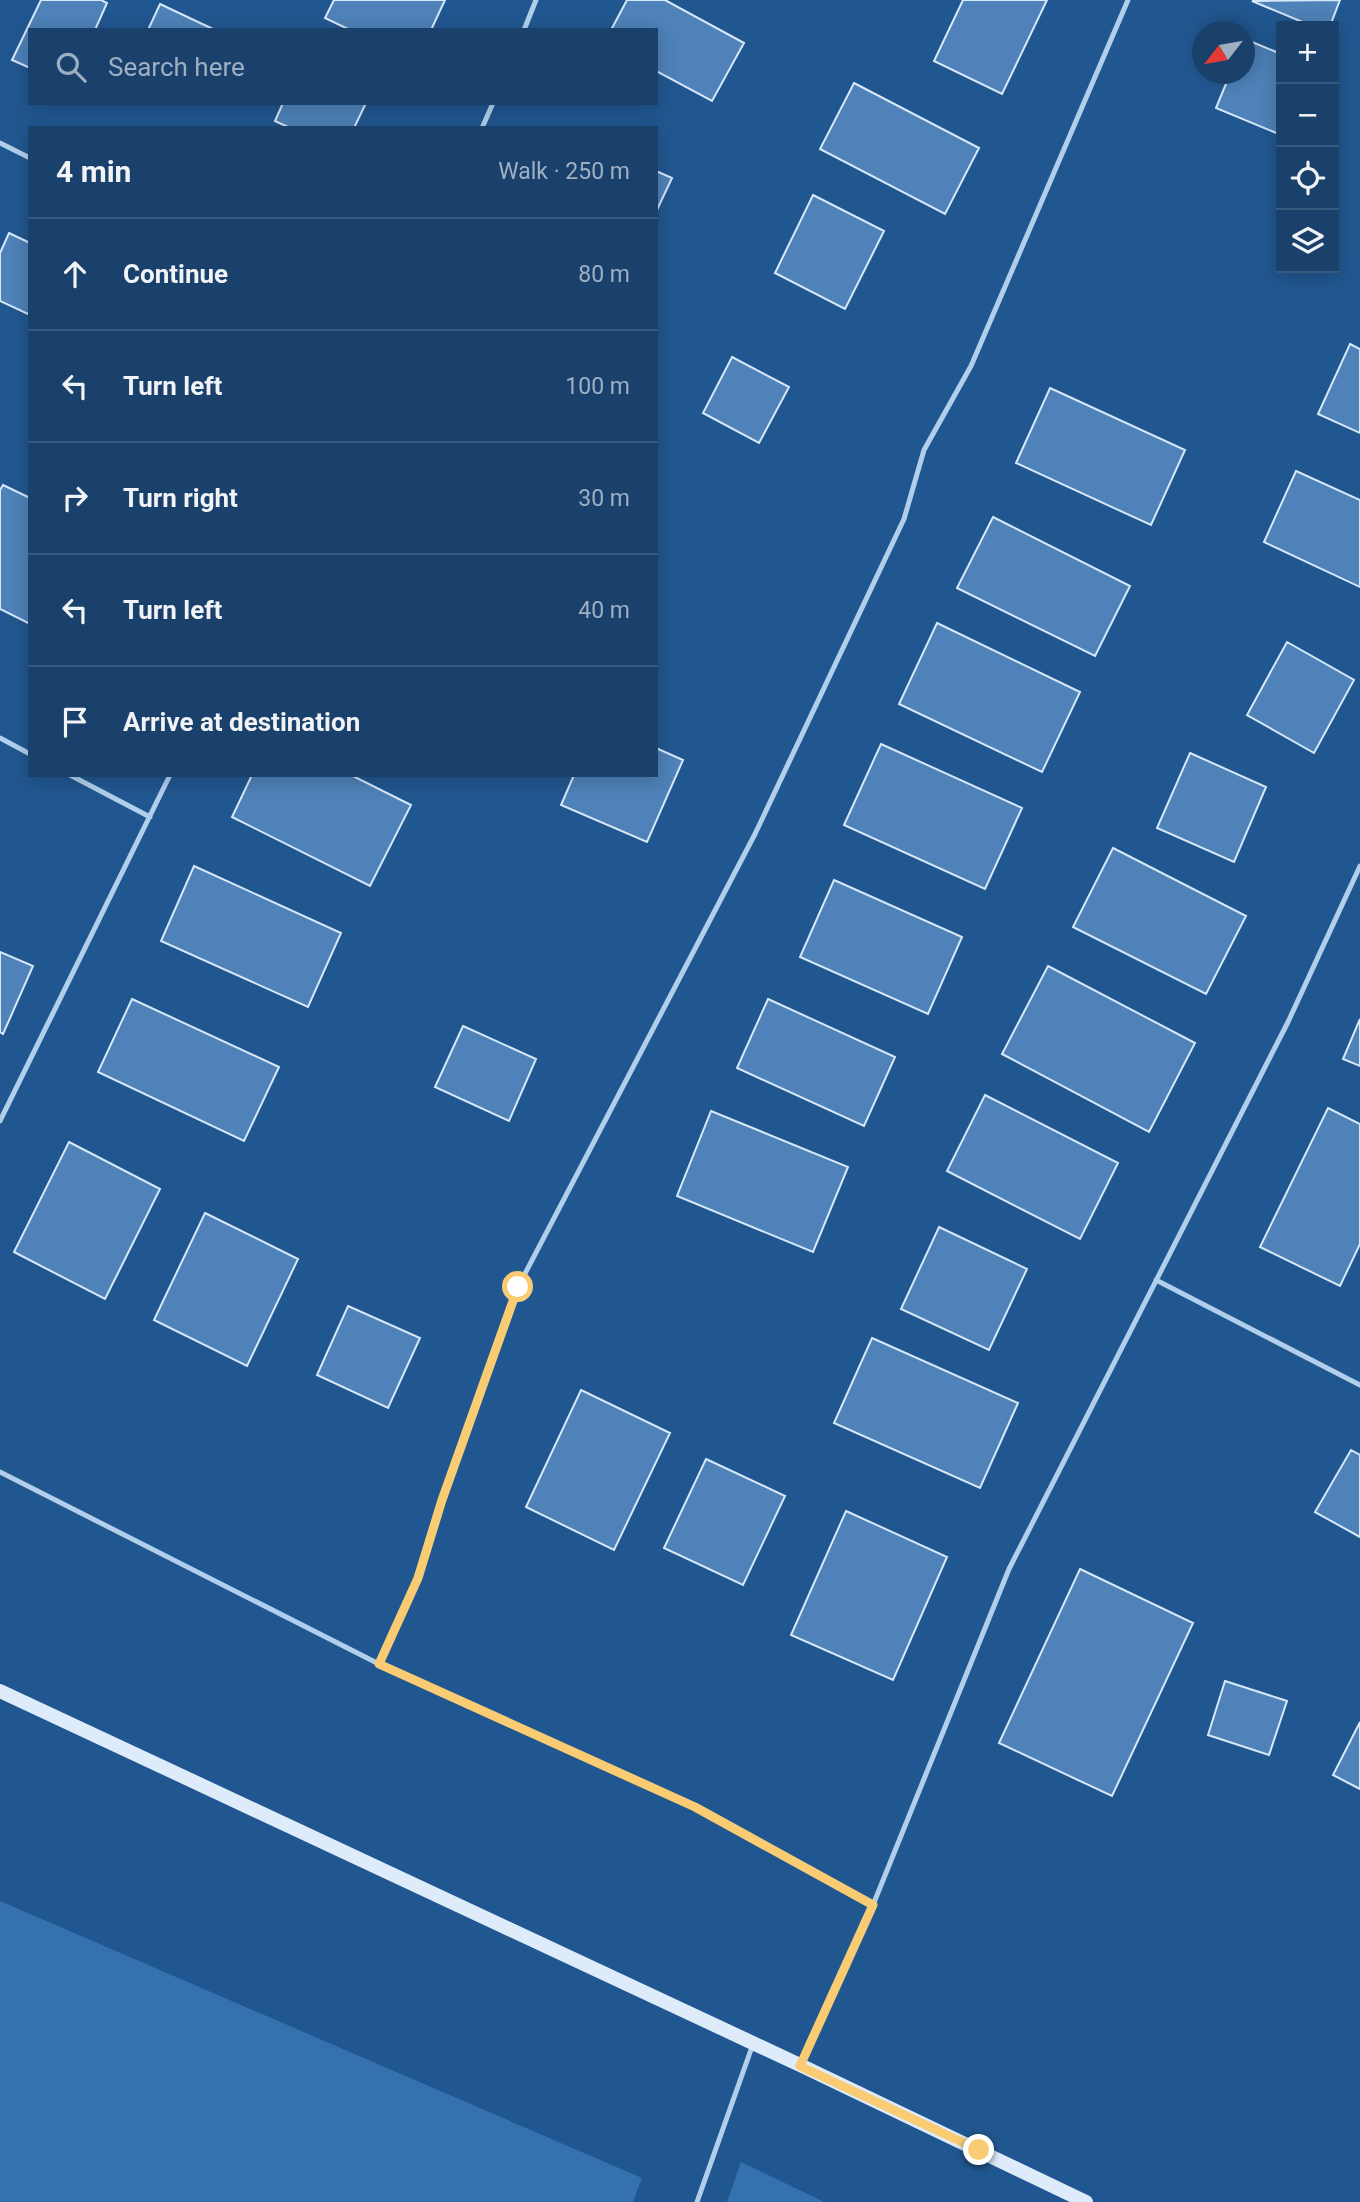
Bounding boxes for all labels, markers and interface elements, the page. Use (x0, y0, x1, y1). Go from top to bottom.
north arrow (1192, 21, 1255, 84)
map controls (1276, 21, 1339, 273)
button: + (1276, 21, 1339, 84)
search box (28, 28, 658, 105)
icon: search (52, 48, 90, 86)
text: Search here (108, 52, 245, 82)
button: − (1276, 84, 1339, 147)
button: locate (1276, 147, 1339, 210)
text: 4 min (56, 154, 131, 189)
text: Walk · 250 m (498, 158, 630, 185)
button: layers (1276, 210, 1339, 273)
icon: ahead (56, 255, 94, 293)
text: Continue (123, 259, 228, 289)
text: 80 m (578, 261, 630, 288)
icon: left (56, 367, 94, 405)
text: Turn left (123, 371, 222, 401)
text: 100 m (565, 373, 630, 400)
icon: right (56, 479, 94, 517)
text: Turn right (123, 483, 238, 513)
text: 30 m (578, 485, 630, 512)
icon: left (56, 591, 94, 629)
text: Turn left (123, 595, 222, 625)
text: 40 m (578, 597, 630, 624)
icon: arrive (56, 703, 94, 741)
text: Arrive at destination (123, 707, 360, 737)
route start (502, 1271, 533, 1302)
route end (963, 2134, 994, 2165)

